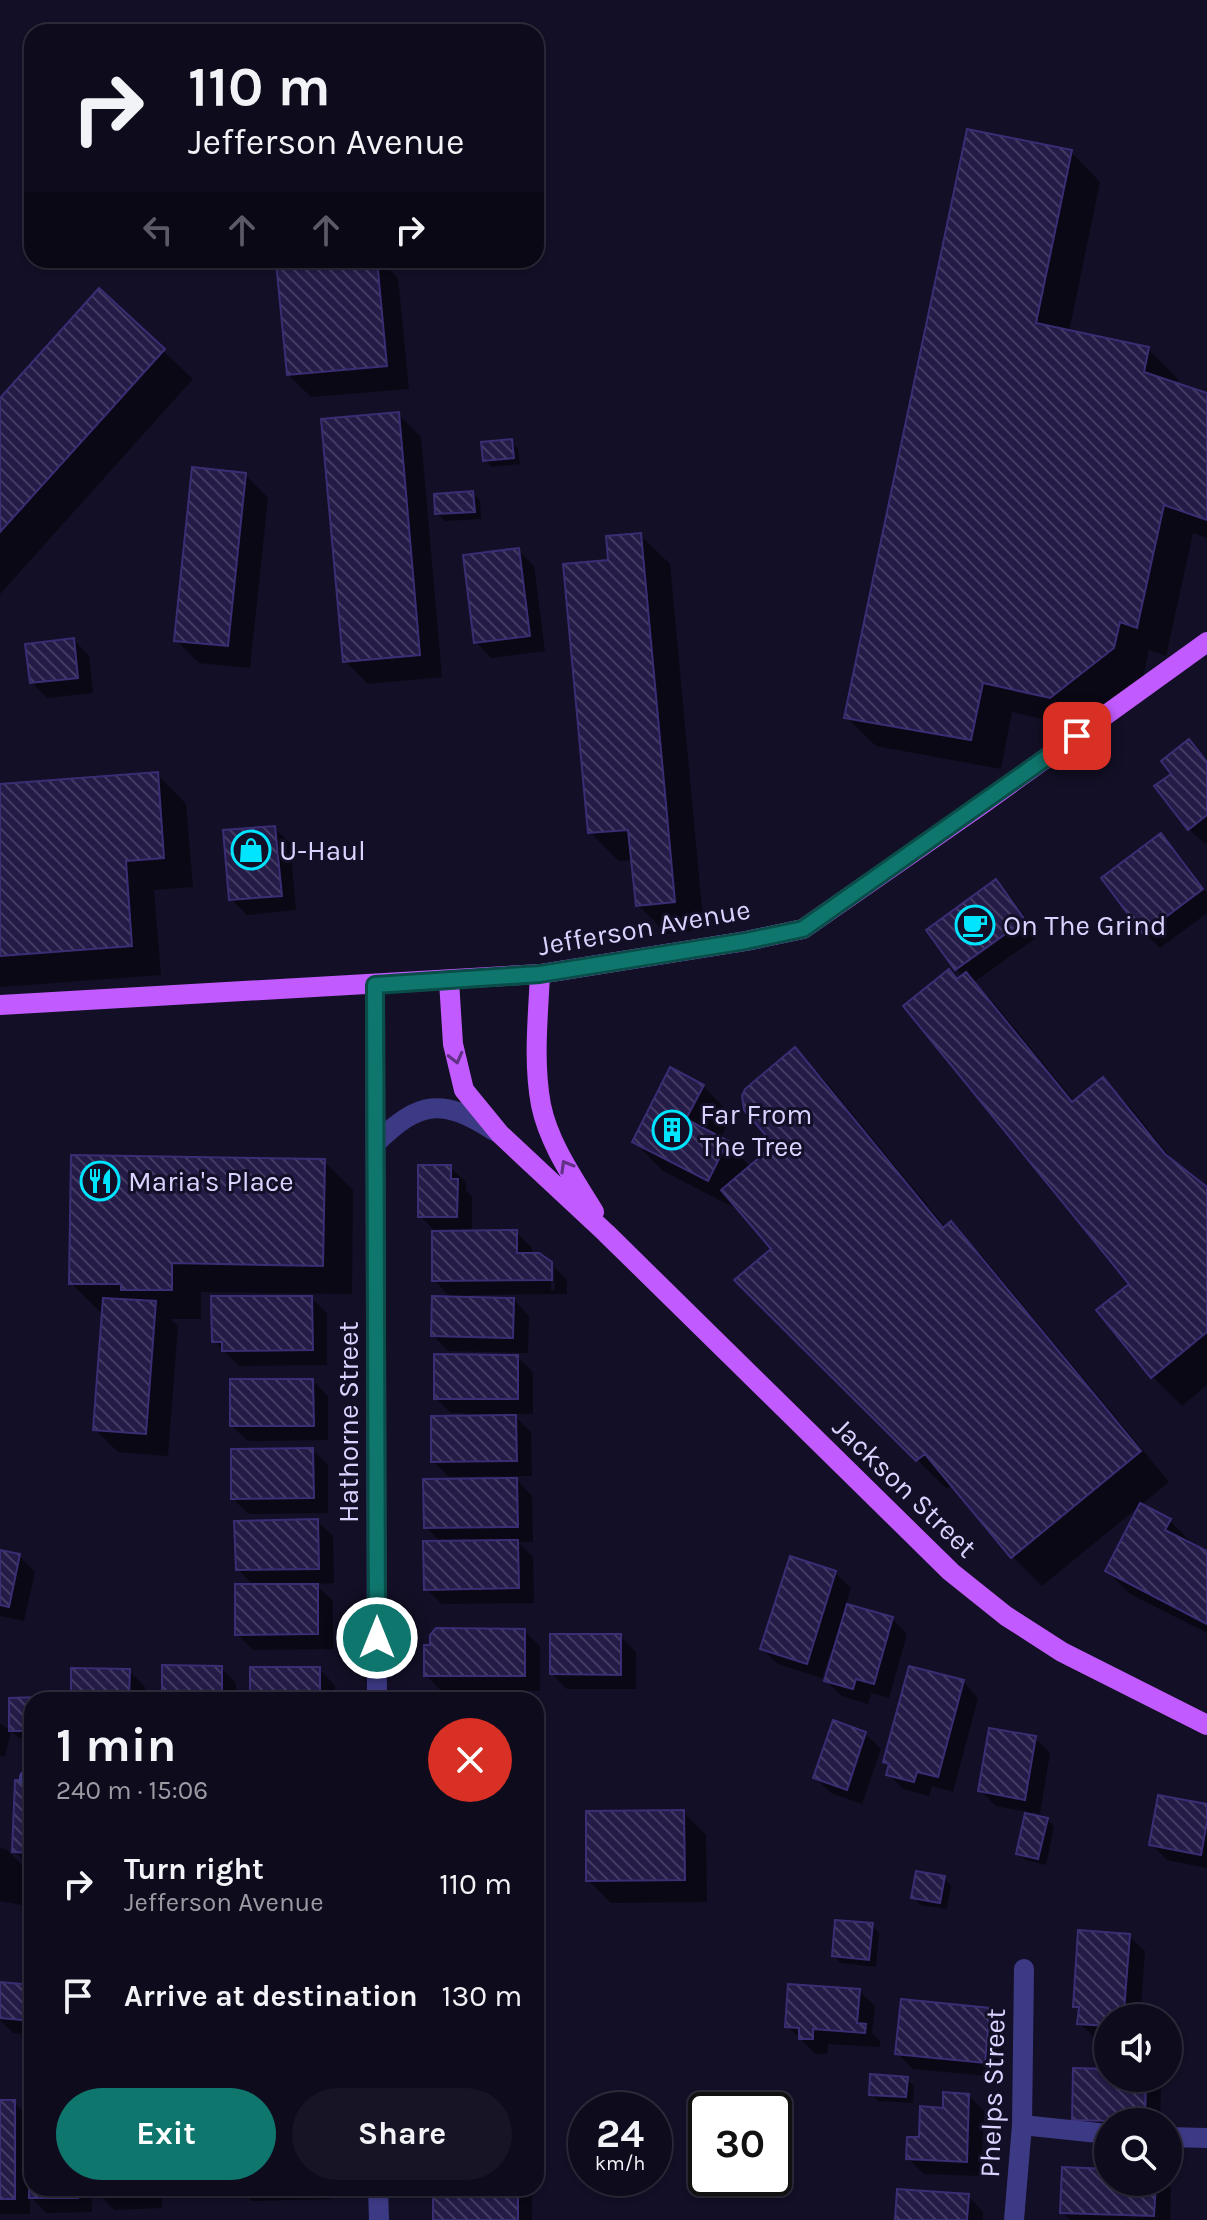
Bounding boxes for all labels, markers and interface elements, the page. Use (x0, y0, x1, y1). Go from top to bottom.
text: 110 m (188, 54, 331, 119)
icon: right (56, 56, 160, 160)
text: Jefferson Avenue (188, 121, 465, 163)
icon: left (136, 208, 180, 252)
icon: ahead (220, 208, 264, 252)
icon: ahead (304, 208, 348, 252)
icon: right (388, 208, 432, 252)
pin (1043, 702, 1111, 770)
icon: arrive (1055, 714, 1099, 758)
shop icon: U-Haul (230, 829, 272, 871)
place label: U-Haul (279, 834, 366, 867)
street label: Jefferson Avenue (535, 893, 753, 962)
cafe icon: On The Grind (954, 904, 996, 946)
place label: On The Grind (1003, 909, 1167, 942)
one-way arrow (447, 1051, 464, 1065)
place label: Far From The Tree (700, 1098, 812, 1163)
building icon: Far From The Tree (651, 1109, 693, 1151)
restaurant icon: Maria's Place (79, 1160, 121, 1202)
one-way arrow (560, 1160, 576, 1175)
place label: Maria's Place (128, 1165, 294, 1198)
street label: Hathorne Street (332, 1321, 365, 1523)
street label: Jackson Street (826, 1410, 984, 1564)
position arrow (335, 1596, 419, 1680)
text: 1 min (56, 1717, 176, 1773)
button: close (428, 1718, 512, 1802)
text: 240 m · 15:06 (56, 1775, 208, 1806)
text: Turn right (124, 1851, 264, 1887)
icon: right (56, 1862, 100, 1906)
text: 110 m (439, 1866, 512, 1902)
text: Jefferson Avenue (124, 1887, 324, 1918)
icon: arrive (56, 1974, 100, 2018)
text: Arrive at destination (124, 1978, 418, 2014)
text: 130 m (442, 1978, 522, 2014)
map controls (1094, 2004, 1182, 2196)
button: sound (1094, 2004, 1182, 2092)
street label: Phelps Street (973, 2008, 1012, 2178)
button: Exit (56, 2088, 276, 2180)
button: Share (292, 2088, 512, 2180)
speed limit sign: 30 (688, 2092, 792, 2196)
button: search (1094, 2108, 1182, 2196)
text: 24 (596, 2110, 644, 2157)
text: km/h (595, 2152, 645, 2175)

